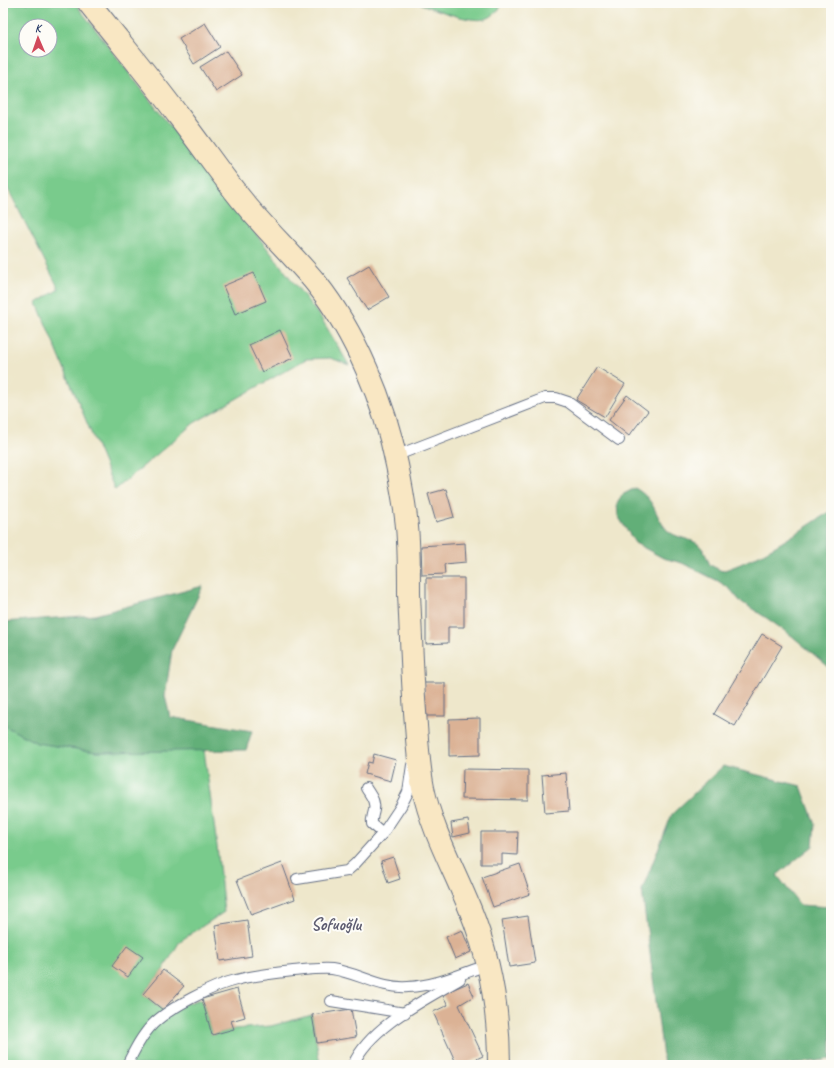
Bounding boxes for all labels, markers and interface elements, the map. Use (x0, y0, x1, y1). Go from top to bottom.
north arrow (18, 18, 58, 58)
text: K (35, 21, 43, 35)
district label: Sofuoğlu (311, 913, 362, 935)

